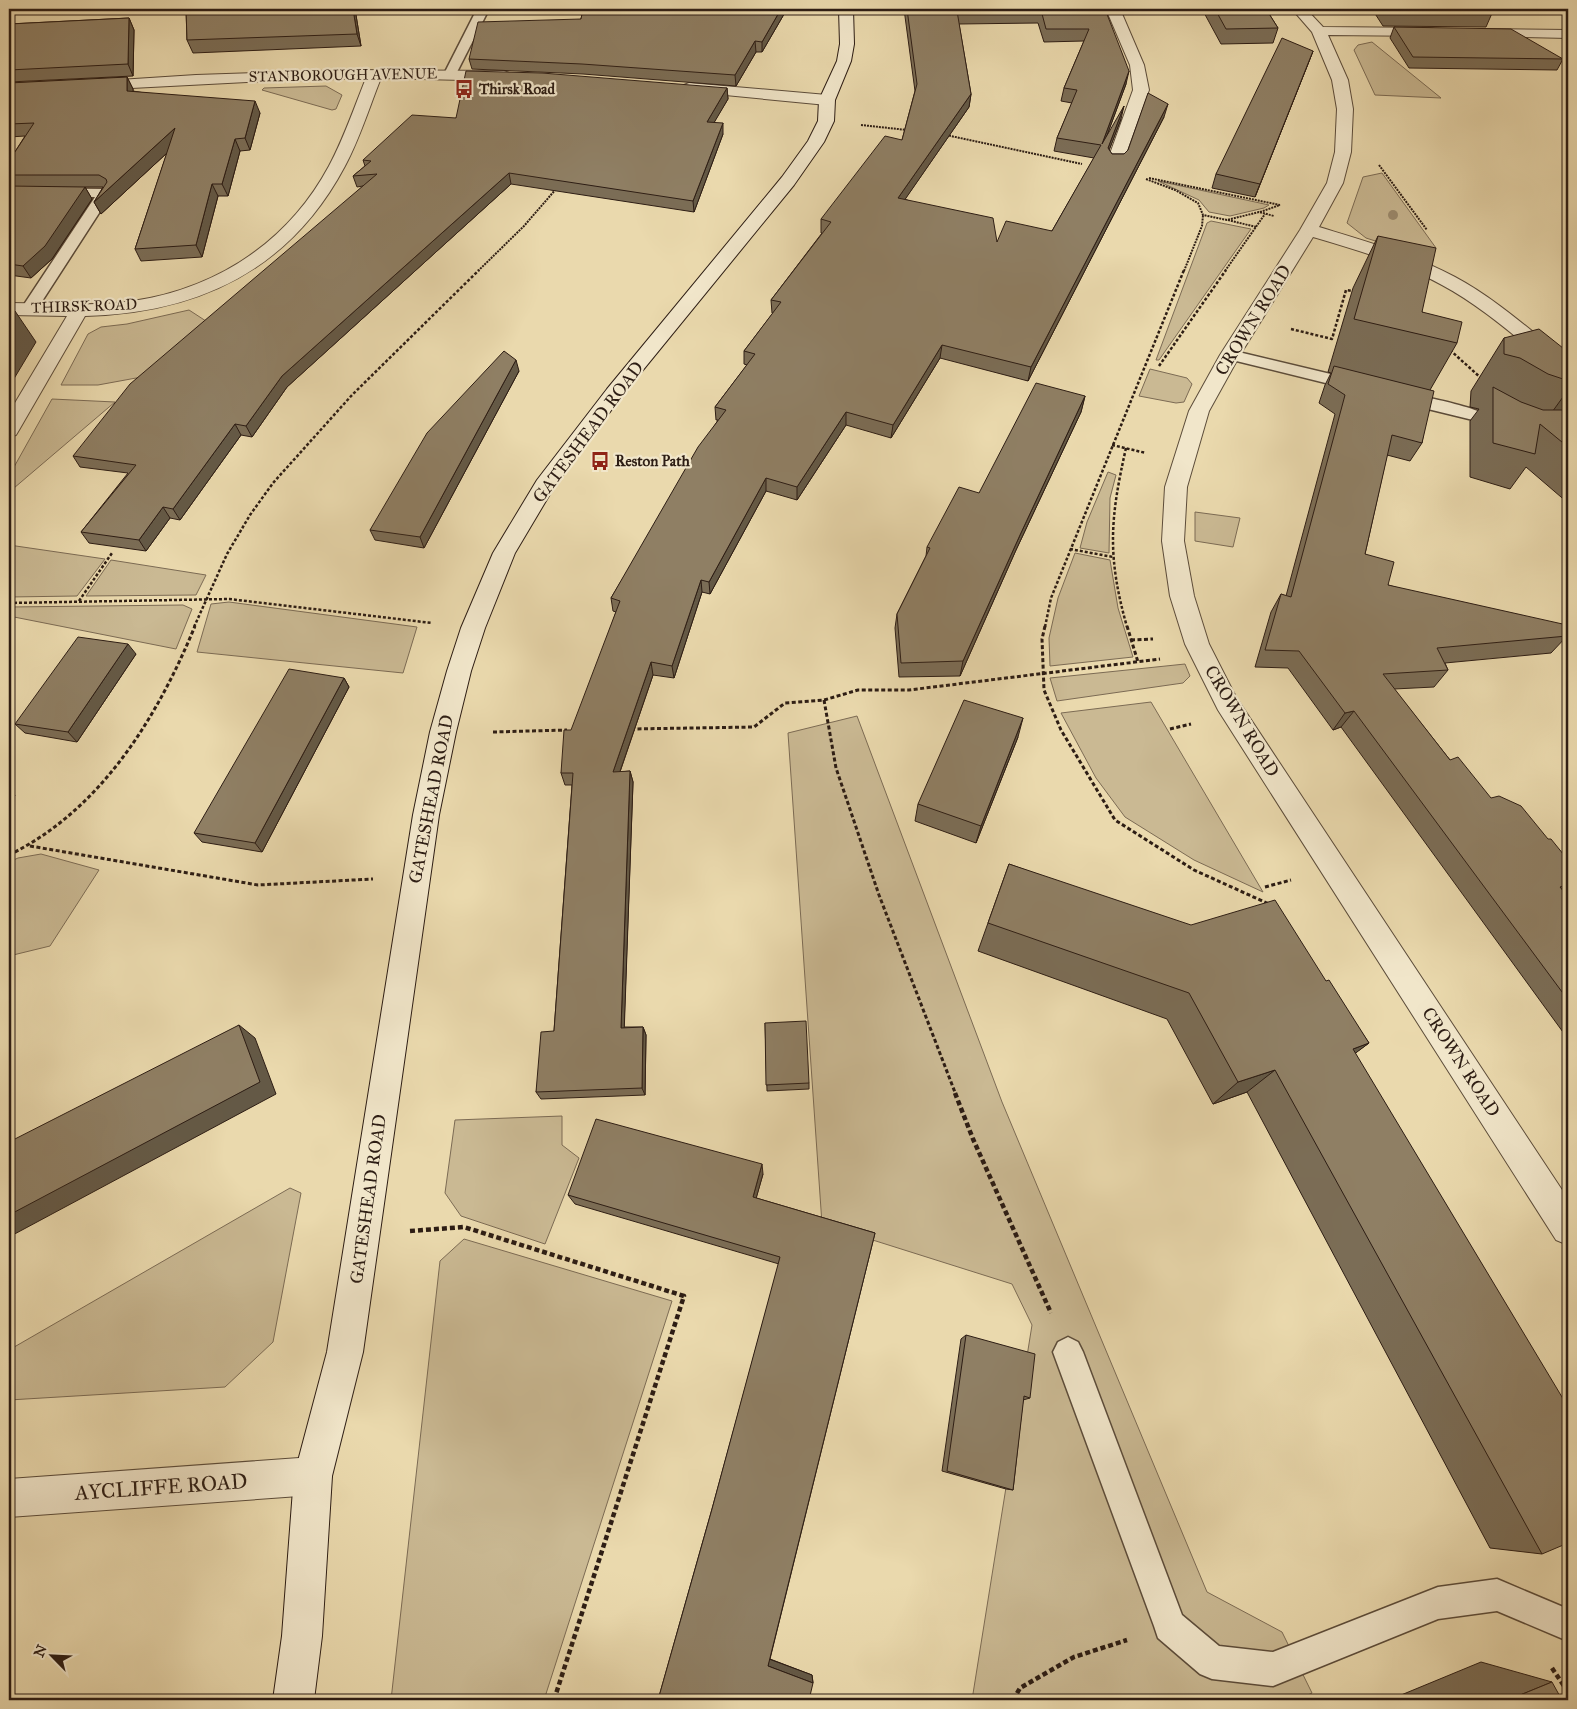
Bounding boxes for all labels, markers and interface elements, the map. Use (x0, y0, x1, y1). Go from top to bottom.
street label: STANBOROUGH AVENUE (249, 64, 438, 86)
bus stop icon: Thirsk Road (453, 78, 475, 100)
place label: Thirsk Road (478, 80, 555, 98)
street label: CROWN ROAD (1210, 261, 1296, 379)
street label: THIRSK ROAD (31, 295, 138, 317)
street label: GATESHEAD ROAD (528, 357, 648, 507)
bus stop icon: Reston Path (589, 450, 611, 472)
place label: Reston Path (615, 452, 690, 470)
street label: CROWN ROAD (1200, 661, 1284, 781)
street label: GATESHEAD ROAD (404, 713, 458, 885)
street label: CROWN ROAD (1417, 1003, 1505, 1121)
street label: GATESHEAD ROAD (345, 1113, 391, 1285)
street label: AYCLIFFE ROAD (73, 1468, 248, 1506)
north arrow (28, 1632, 78, 1682)
text: N (30, 1642, 51, 1660)

